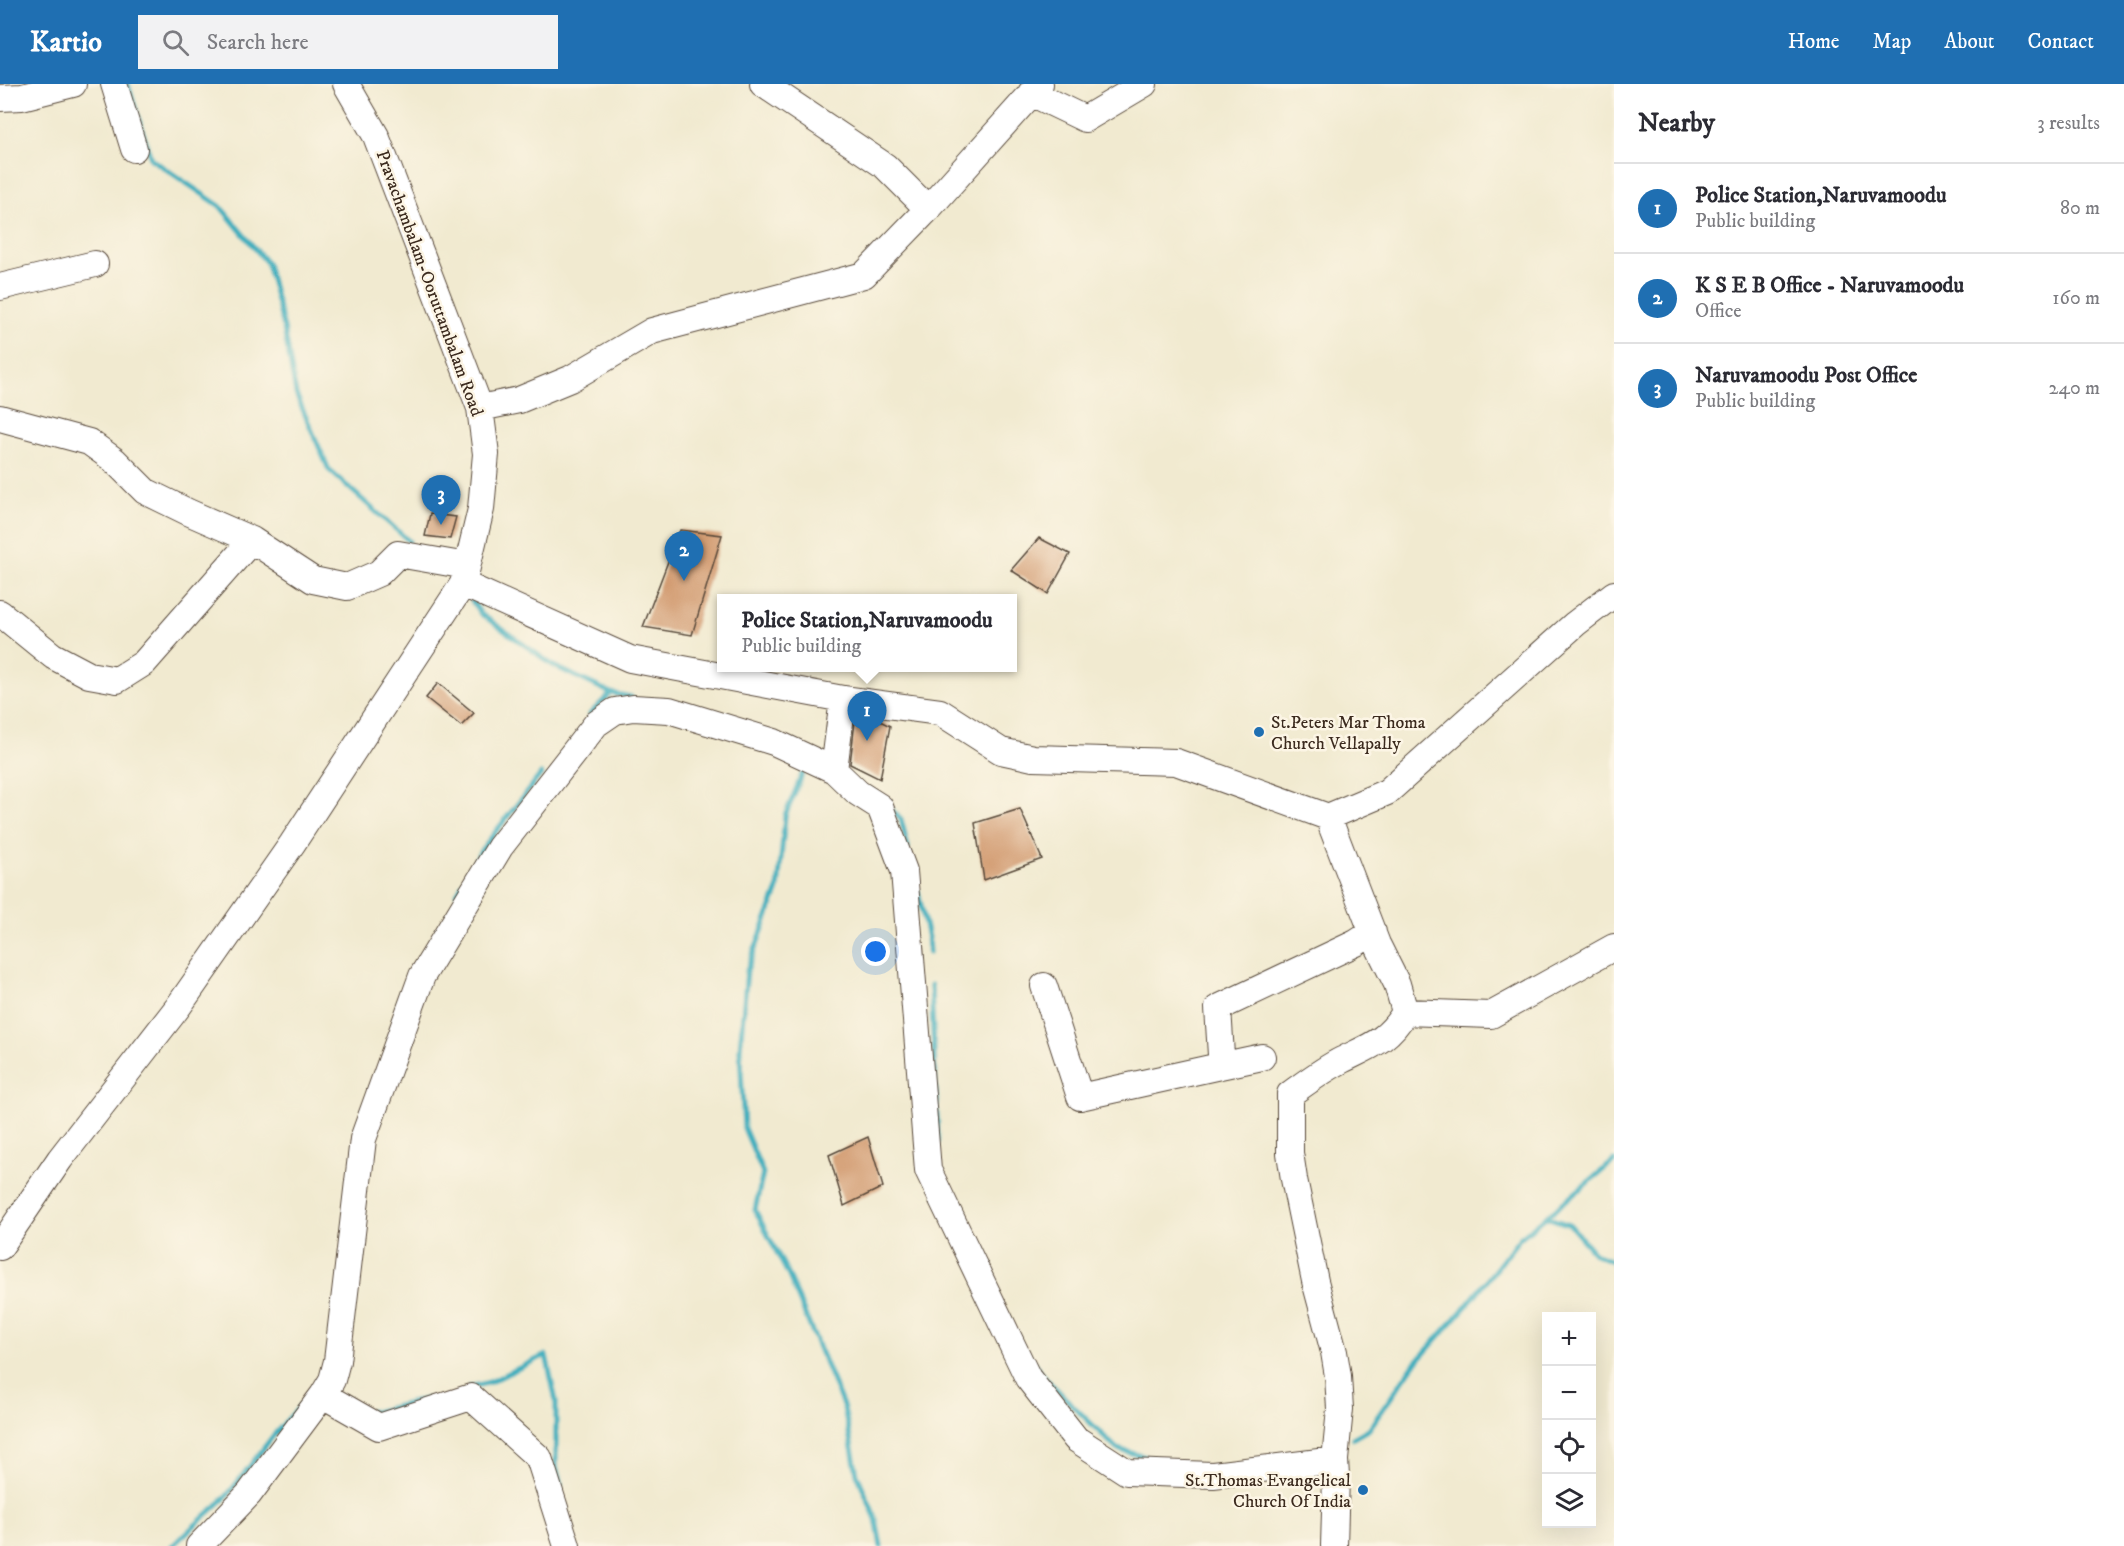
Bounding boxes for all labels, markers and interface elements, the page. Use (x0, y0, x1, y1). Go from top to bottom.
search box (138, 15, 558, 69)
text: Kartio (30, 25, 102, 60)
icon: search (159, 26, 192, 59)
text: Search here (207, 29, 309, 56)
text: Home (1788, 29, 1840, 55)
text: Map (1873, 29, 1911, 55)
text: About (1944, 29, 1995, 55)
text: Contact (2028, 29, 2094, 55)
text: Nearby (1638, 107, 1715, 140)
text: 3 results (2037, 111, 2100, 136)
street label: Pravachambalam-Ooruttambalam Road (371, 147, 488, 420)
text: Police Station,Naruvamoodu (1695, 182, 1947, 209)
text: 1 (1654, 196, 1661, 221)
text: 80 m (2060, 196, 2100, 221)
text: Public building (1695, 209, 1815, 234)
text: K S E B Office - Naruvamoodu (1695, 272, 1964, 299)
text: 2 (1653, 286, 1662, 311)
text: 160 m (2052, 286, 2100, 311)
text: Office (1695, 299, 1742, 324)
text: Naruvamoodu Post Office (1695, 362, 1917, 389)
text: 3 (1654, 376, 1661, 401)
text: 240 m (2049, 376, 2100, 401)
text: Public building (1695, 389, 1815, 414)
pin: 3 (422, 476, 460, 525)
pin: 2 (664, 532, 704, 581)
popup (717, 594, 1017, 672)
text: Police Station,Naruvamoodu (741, 607, 993, 634)
text: Public building (741, 634, 861, 659)
pin: 1 (848, 692, 886, 741)
place label: St.Peters Mar Thoma Church Vellapally (1271, 712, 1426, 755)
marker: St.Peters Mar Thoma Church Vellapally (1252, 725, 1266, 739)
your location (861, 937, 890, 966)
map controls (1542, 1312, 1596, 1528)
button: + (1542, 1312, 1596, 1366)
button: − (1542, 1366, 1596, 1420)
button: locate (1542, 1420, 1596, 1474)
place label: St.Thomas Evangelical Church Of India (1185, 1470, 1352, 1513)
button: layers (1542, 1474, 1596, 1528)
marker: St.Thomas Evangelical Church Of India (1356, 1483, 1370, 1497)

